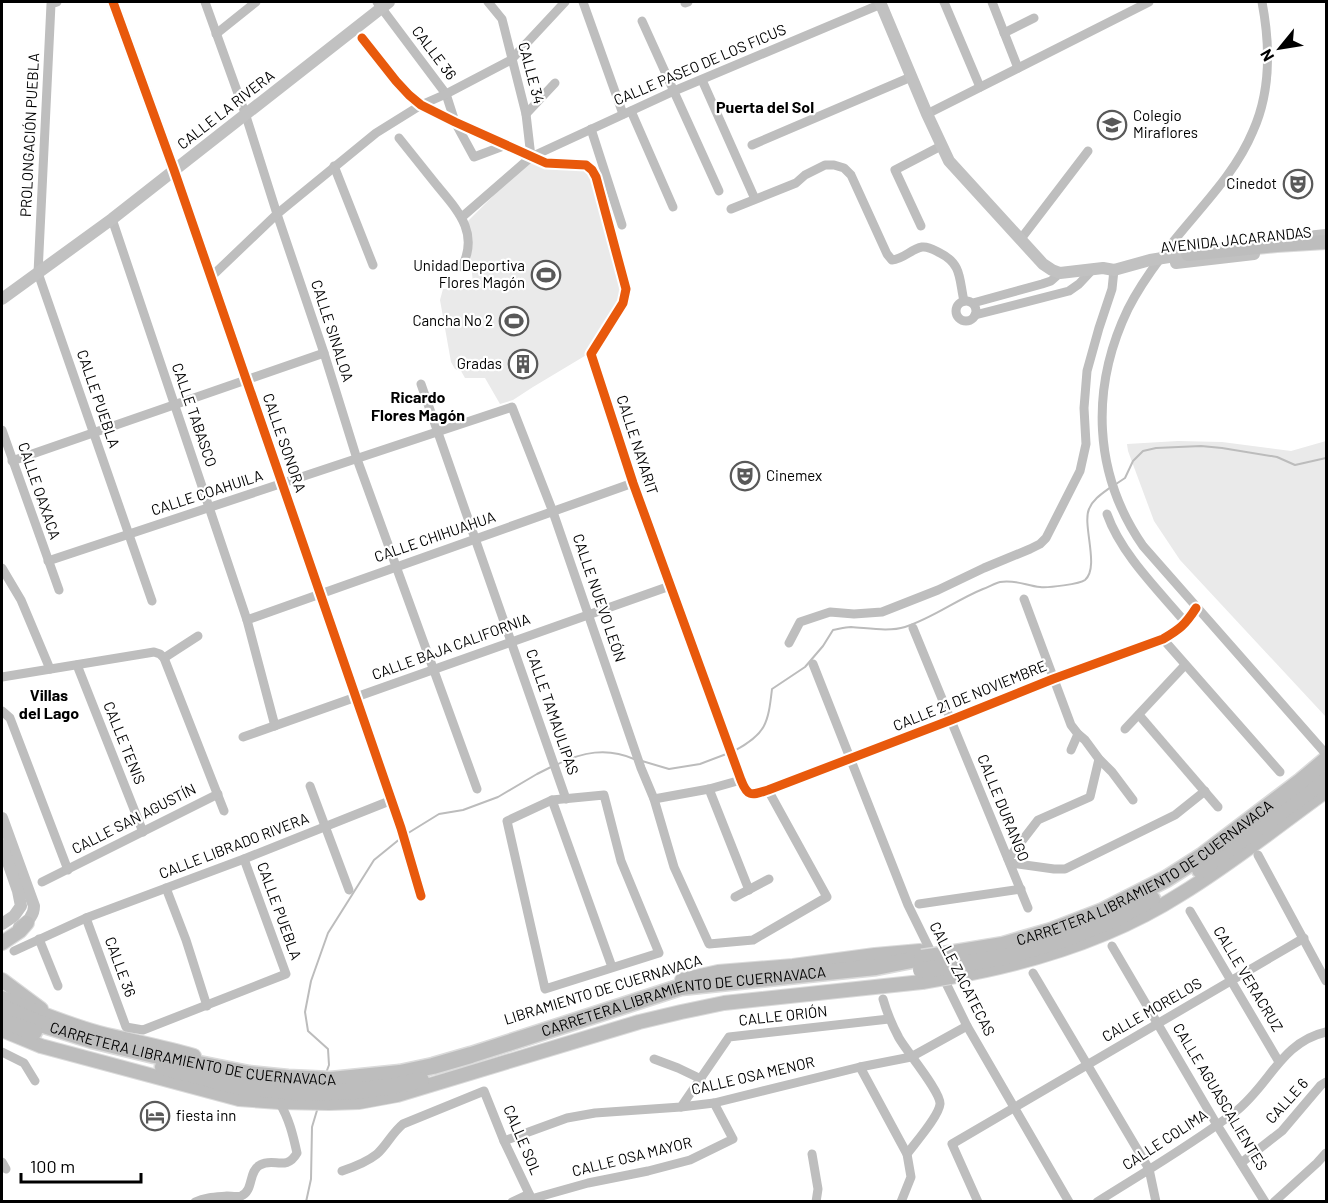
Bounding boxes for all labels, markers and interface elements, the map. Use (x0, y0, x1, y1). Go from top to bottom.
north arrow (1250, 18, 1310, 78)
street label: CALLE PASEO DE LOS FICUS (611, 20, 788, 109)
street label: CALLE 36 (409, 22, 461, 83)
street label: CALLE 34 (515, 40, 549, 106)
text: N (1256, 46, 1277, 65)
street label: PROLONGACIÓN PUEBLA (16, 52, 42, 217)
street label: CALLE LA RIVERA (173, 66, 277, 153)
district label: Puerta del Sol (716, 97, 814, 116)
place label: Colegio Miraflores (1133, 106, 1198, 141)
school or university icon: Colegio Miraflores (1096, 109, 1128, 141)
theatre icon: Cinedot (1282, 168, 1314, 200)
place label: Cinedot (1226, 174, 1277, 192)
street label: AVENIDA JACARANDAS (1159, 222, 1312, 256)
place label: Unidad Deportiva Flores Magón (413, 256, 525, 291)
sports icon: Unidad Deportiva Flores Magón (530, 259, 562, 291)
street label: CALLE SINALOA (308, 277, 358, 384)
sports icon: Cancha No 2 (498, 305, 530, 337)
place label: Cancha No 2 (412, 311, 493, 329)
street label: CALLE PUEBLA (74, 347, 124, 450)
building icon: Gradas (507, 348, 539, 380)
place label: Gradas (457, 354, 502, 372)
street label: CALLE TABASCO (169, 360, 221, 469)
district label: Ricardo Flores Magón (371, 387, 465, 424)
street label: CALLE SONORA (260, 391, 310, 495)
street label: CALLE NAYARIT (613, 393, 662, 497)
street label: CALLE OAXACA (15, 440, 65, 542)
theatre icon: Cinemex (729, 460, 761, 492)
street label: CALLE COAHUILA (149, 465, 265, 519)
place label: Cinemex (766, 466, 822, 484)
street label: CALLE CHIHUAHUA (372, 507, 498, 565)
street label: CALLE NUEVO LEÓN (570, 531, 630, 664)
street label: CALLE BAJA CALIFORNIA (369, 609, 532, 683)
street label: CALLE TAMAULIPAS (523, 646, 583, 777)
street label: CALLE 21 DE NOVIEMBRE (890, 656, 1049, 734)
district label: Villas del Lago (19, 685, 79, 722)
street label: CALLE TENIS (100, 699, 150, 787)
street label: CALLE DURANGO (974, 751, 1034, 864)
street label: CALLE SAN AGUSTÍN (68, 779, 199, 857)
street label: CARRETERA LIBRAMIENTO DE CUERNAVACA (1014, 796, 1276, 949)
street label: CALLE LIBRADO RIVERA (156, 808, 311, 882)
street label: CALLE PUEBLA (254, 859, 306, 962)
street label: CALLE ZACATECAS (926, 918, 999, 1039)
street label: CALLE VERACRUZ (1210, 922, 1287, 1035)
street label: CALLE 36 (102, 934, 140, 999)
street label: LIBRAMIENTO DE CUERNAVACA (502, 950, 704, 1028)
street label: CARRETERA LIBRAMIENTO DE CUERNAVACA (539, 962, 827, 1040)
street label: CALLE MORELOS (1098, 973, 1205, 1045)
street label: CALLE ORIÓN (738, 1001, 828, 1029)
street label: CARRETERA LIBRAMIENTO DE CUERNAVACA (48, 1017, 337, 1088)
street label: CALLE AGUASCALIENTES (1170, 1020, 1272, 1173)
street label: CALLE OSA MENOR (689, 1052, 816, 1098)
street label: CALLE 6 (1261, 1074, 1311, 1127)
hotel icon: fiesta inn (139, 1100, 171, 1132)
street label: CALLE SOL (500, 1102, 546, 1177)
street label: CALLE COLIMA (1118, 1105, 1210, 1173)
place label: fiesta inn (176, 1106, 236, 1124)
street label: CALLE OSA MAYOR (570, 1132, 694, 1180)
scale bar (21, 1146, 141, 1184)
text: 100 m (30, 1155, 75, 1177)

